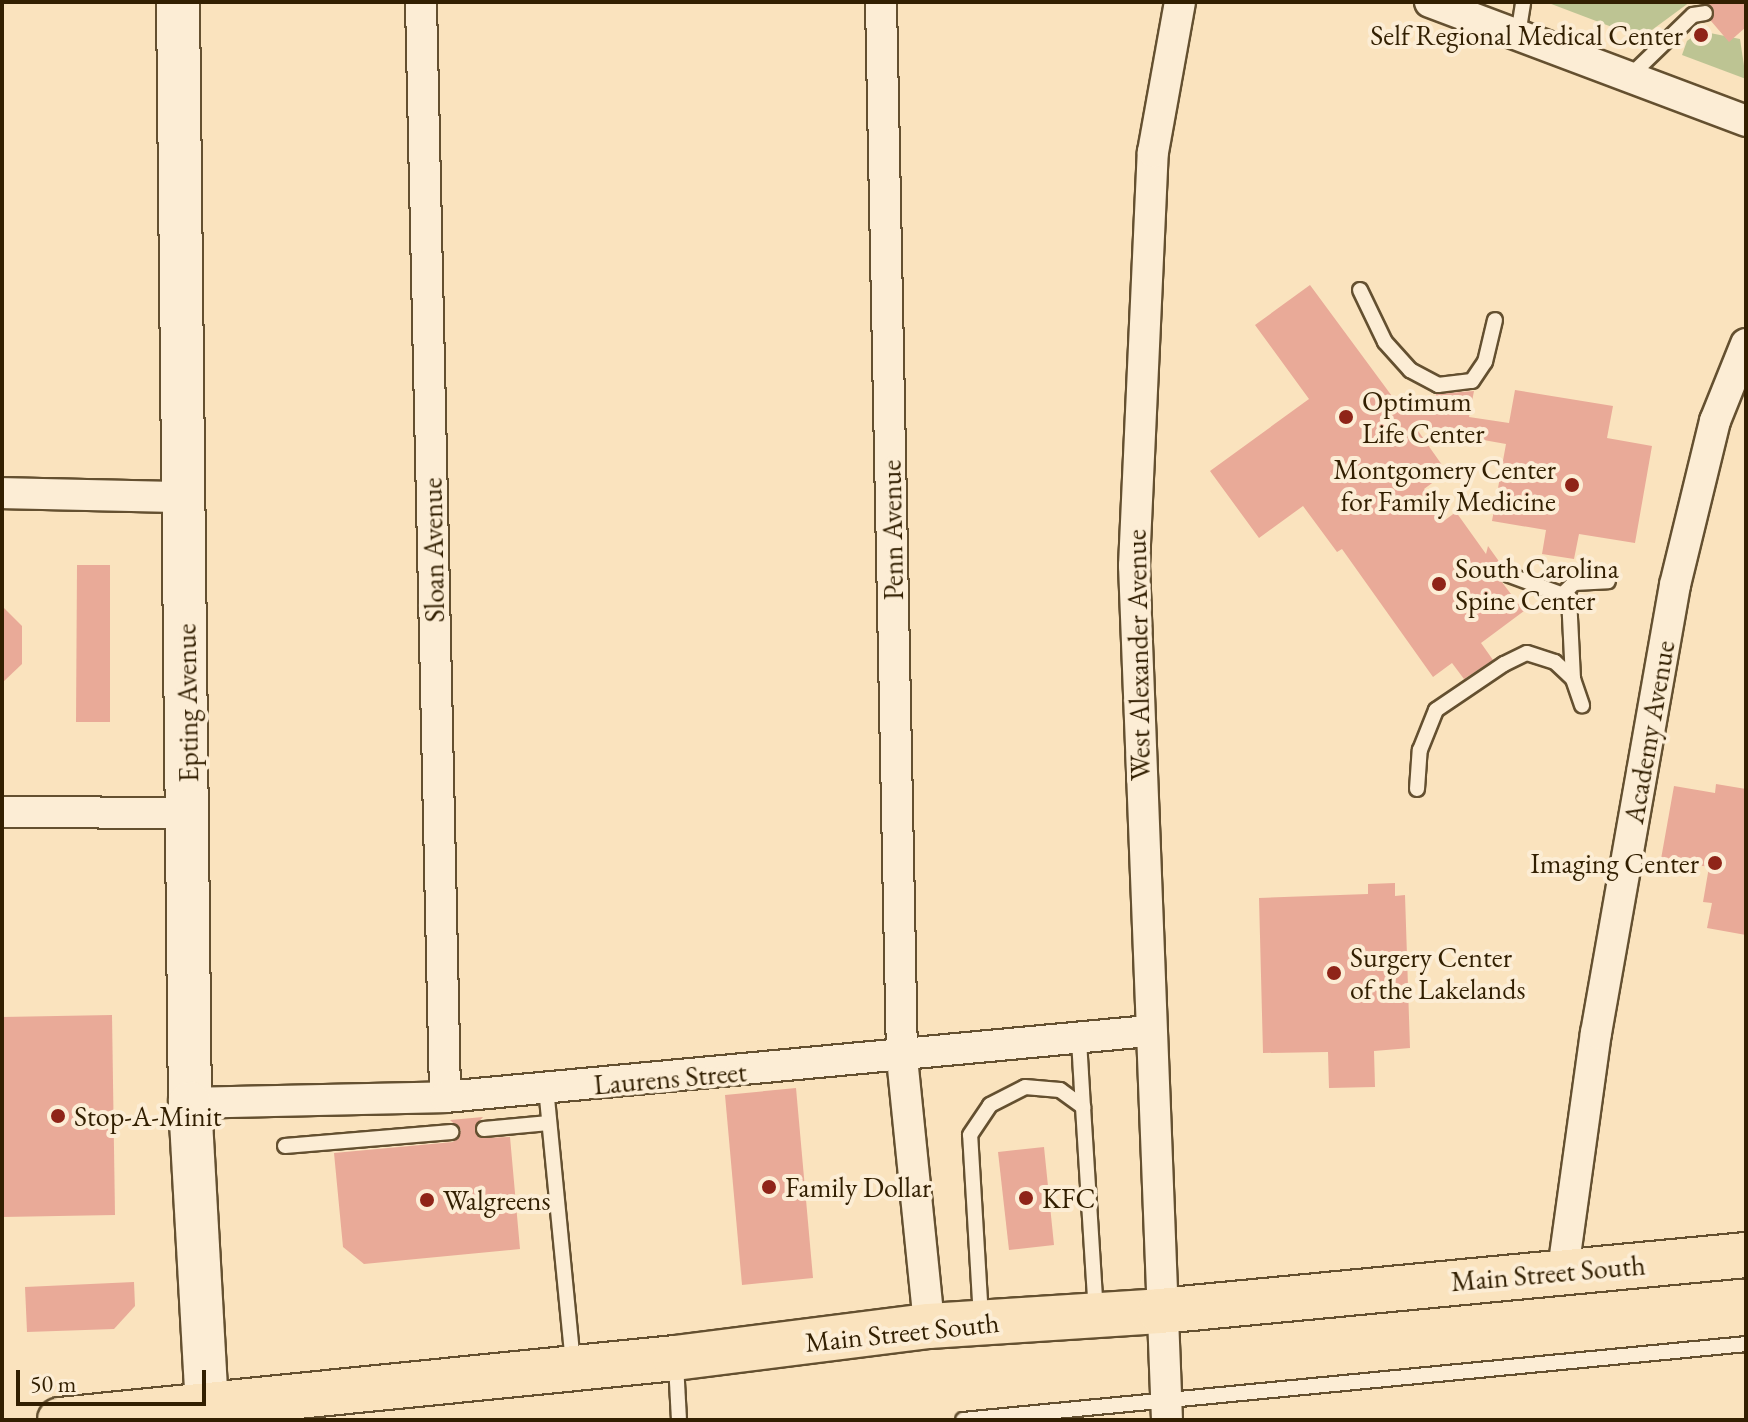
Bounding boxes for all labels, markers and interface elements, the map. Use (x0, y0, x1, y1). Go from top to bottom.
place label: Self Regional Medical Center (1370, 18, 1683, 52)
marker: Self Regional Medical Center (1690, 24, 1712, 46)
place label: Optimum Life Center (1362, 384, 1485, 450)
marker: Optimum Life Center (1337, 408, 1355, 426)
place label: Montgomery Center for Family Medicine (1333, 452, 1556, 518)
street label: Penn Avenue (874, 459, 910, 601)
marker: Montgomery Center for Family Medicine (1563, 476, 1581, 494)
street label: Sloan Avenue (415, 477, 451, 623)
street label: West Alexander Avenue (1119, 529, 1157, 781)
place label: South Carolina Spine Center (1455, 551, 1619, 617)
marker: South Carolina Spine Center (1430, 575, 1448, 593)
street label: Epting Avenue (169, 623, 205, 783)
street label: Academy Avenue (1616, 638, 1682, 826)
place label: Imaging Center (1530, 846, 1699, 880)
marker: Imaging Center (1706, 854, 1724, 872)
place label: Surgery Center of the Lakelands (1350, 940, 1526, 1006)
marker: Surgery Center of the Lakelands (1325, 964, 1343, 982)
street label: Laurens Street (592, 1055, 748, 1101)
place label: Stop-A-Minit (74, 1099, 221, 1133)
marker: Stop-A-Minit (49, 1107, 67, 1125)
place label: Family Dollar (785, 1170, 931, 1204)
marker: Family Dollar (760, 1178, 778, 1196)
place label: KFC (1042, 1181, 1095, 1215)
place label: Walgreens (443, 1183, 551, 1217)
marker: KFC (1017, 1189, 1035, 1207)
marker: Walgreens (418, 1191, 436, 1209)
street label: Main Street South (1449, 1248, 1647, 1298)
street label: Main Street South (803, 1305, 1001, 1359)
scale bar (20, 1354, 210, 1404)
text: 50 m (30, 1368, 77, 1399)

